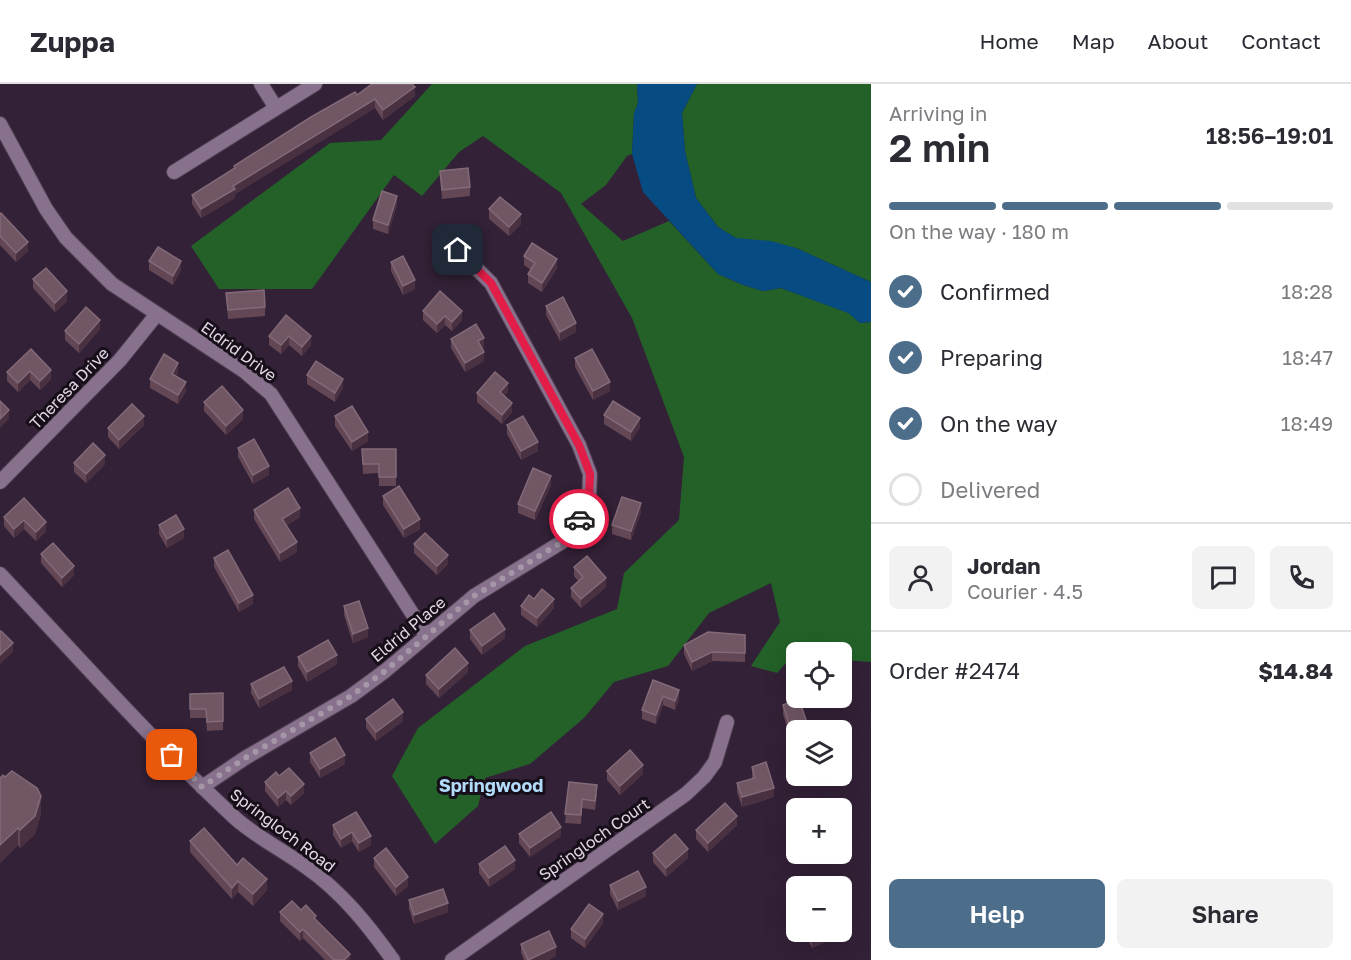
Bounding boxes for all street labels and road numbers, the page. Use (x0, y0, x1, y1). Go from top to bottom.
street label: Eldrid Drive (197, 317, 281, 385)
street label: Theresa Drive (25, 343, 113, 433)
street label: Eldrid Place (366, 592, 450, 666)
street label: Springloch Road (226, 784, 340, 876)
street label: Springloch Court (535, 793, 653, 885)

